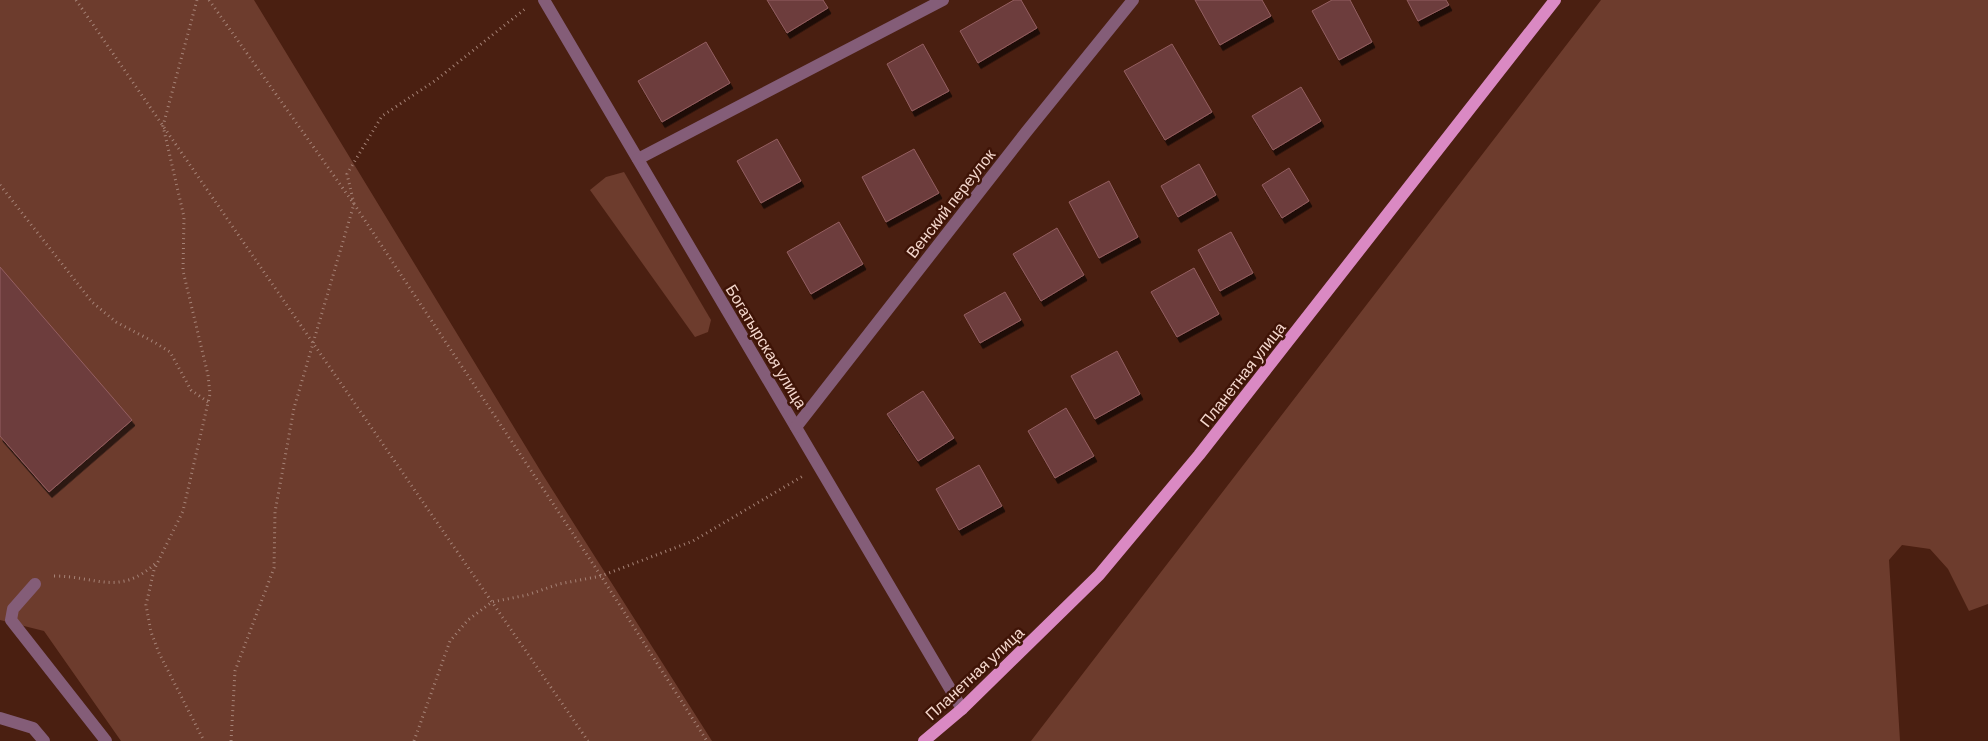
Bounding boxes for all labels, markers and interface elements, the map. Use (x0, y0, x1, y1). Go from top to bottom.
street label: Венский переулок (902, 144, 999, 261)
street label: Богатырская улица (722, 281, 812, 412)
street label: Планетная улица (1195, 318, 1289, 430)
street label: Планетная улица (921, 622, 1027, 724)

